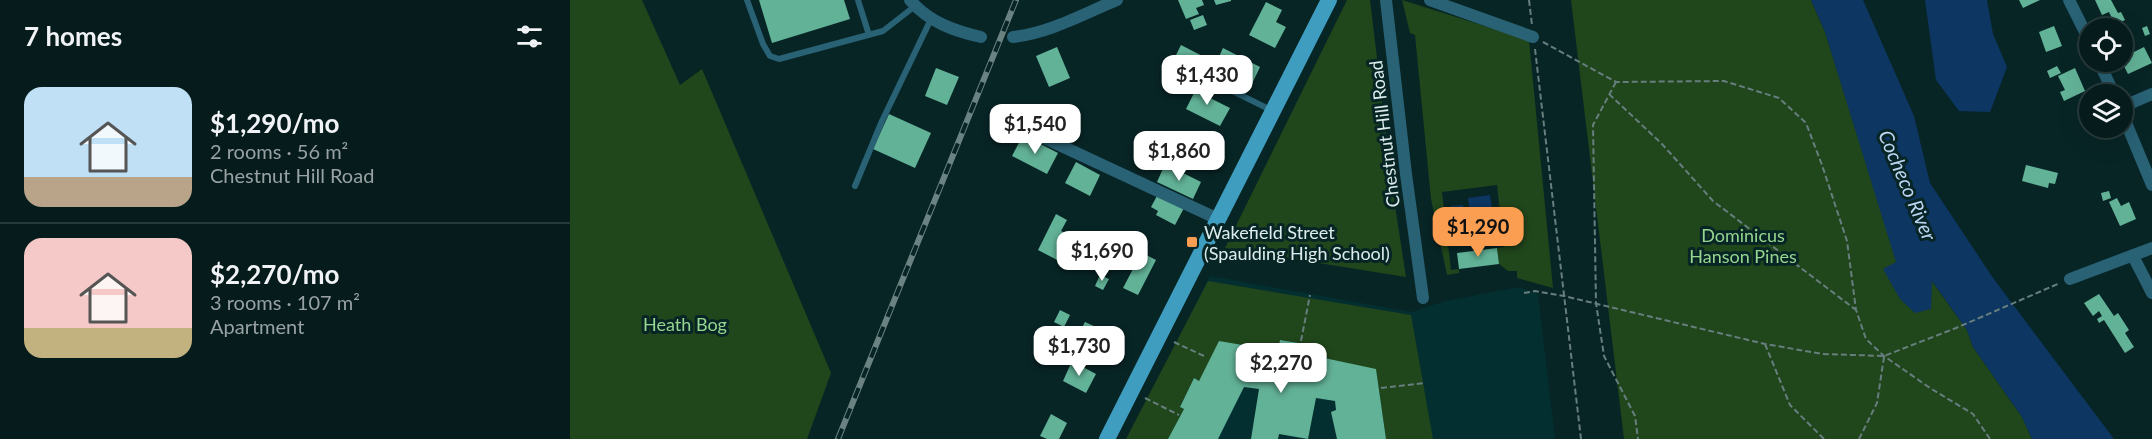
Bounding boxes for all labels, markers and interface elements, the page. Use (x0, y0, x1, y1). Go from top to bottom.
map controls (2079, 18, 2133, 138)
button: locate (2079, 18, 2133, 72)
text: 7 homes (24, 20, 122, 52)
icon: filters (513, 20, 546, 53)
pin: $1,430 (1158, 55, 1256, 106)
street label: Chestnut Hill Road (1364, 59, 1404, 209)
text: $1,430 (1176, 62, 1238, 86)
button: layers (2079, 84, 2133, 138)
pin: $1,540 (986, 104, 1084, 155)
text: $1,290/mo (210, 107, 340, 139)
icon: home (72, 111, 144, 183)
text: $1,540 (1004, 111, 1066, 135)
water label: Cocheco River (1874, 126, 1942, 245)
pin: $1,860 (1130, 131, 1228, 182)
text: $1,860 (1148, 138, 1210, 162)
text: 2 rooms · 56 m² (210, 139, 348, 163)
text: Chestnut Hill Road (210, 163, 374, 187)
pin: $1,290 (1429, 207, 1527, 258)
text: $1,290 (1447, 214, 1509, 238)
place label: Wakefield Street (Spaulding High School) (1204, 221, 1390, 264)
park label: Dominicus Hanson Pines (1689, 224, 1797, 267)
pin: $1,690 (1053, 231, 1151, 282)
marker: Wakefield Street (Spaulding High School) (1185, 235, 1199, 249)
text: $1,690 (1071, 238, 1133, 262)
text: $2,270/mo (210, 258, 340, 290)
icon: home (72, 262, 144, 334)
text: 3 rooms · 107 m² (210, 290, 360, 314)
park label: Heath Bog (643, 313, 727, 335)
text: Apartment (210, 314, 304, 338)
pin: $1,730 (1030, 326, 1128, 377)
text: $1,730 (1048, 333, 1110, 357)
pin: $2,270 (1232, 343, 1330, 394)
text: $2,270 (1250, 350, 1312, 374)

